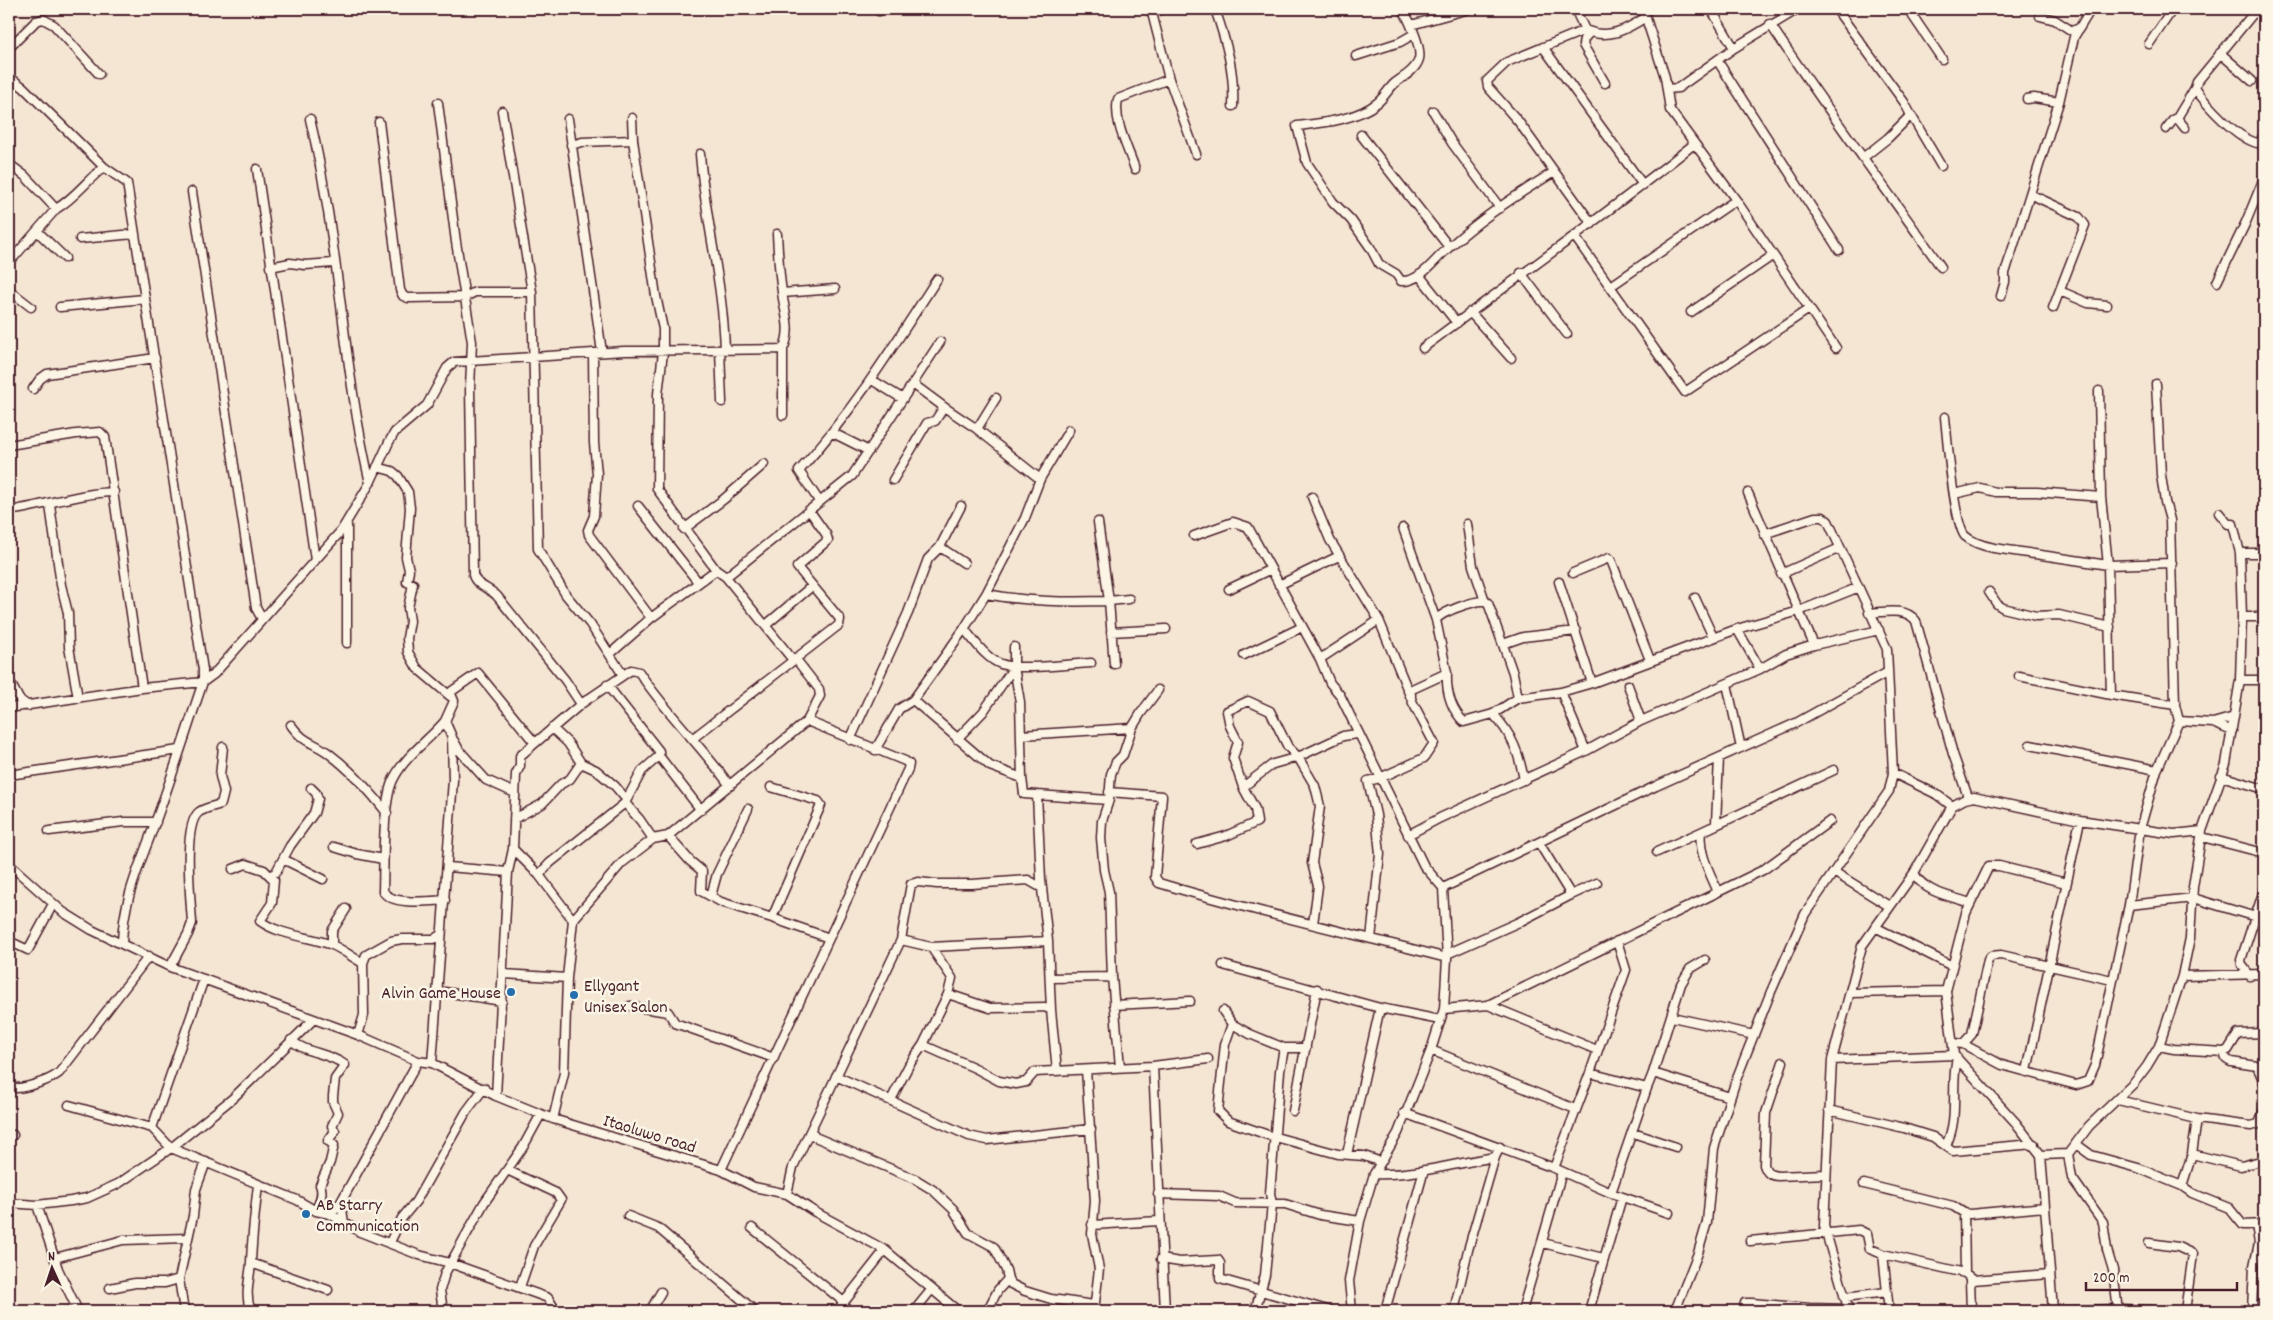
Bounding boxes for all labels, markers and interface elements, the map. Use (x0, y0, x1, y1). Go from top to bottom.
place label: Ellygant Unisex Salon (584, 975, 668, 1021)
place label: Alvin Game House (381, 982, 501, 1007)
marker: Alvin Game House (505, 986, 517, 998)
marker: Ellygant Unisex Salon (568, 989, 580, 1001)
street label: Itaoluwo road (600, 1109, 699, 1161)
place label: AB Starry Communication (316, 1194, 419, 1240)
marker: AB Starry Communication (300, 1208, 312, 1220)
north arrow (28, 1242, 78, 1292)
text: N (47, 1247, 55, 1267)
scale bar (2086, 1260, 2237, 1292)
text: 200 m (2093, 1268, 2130, 1290)

